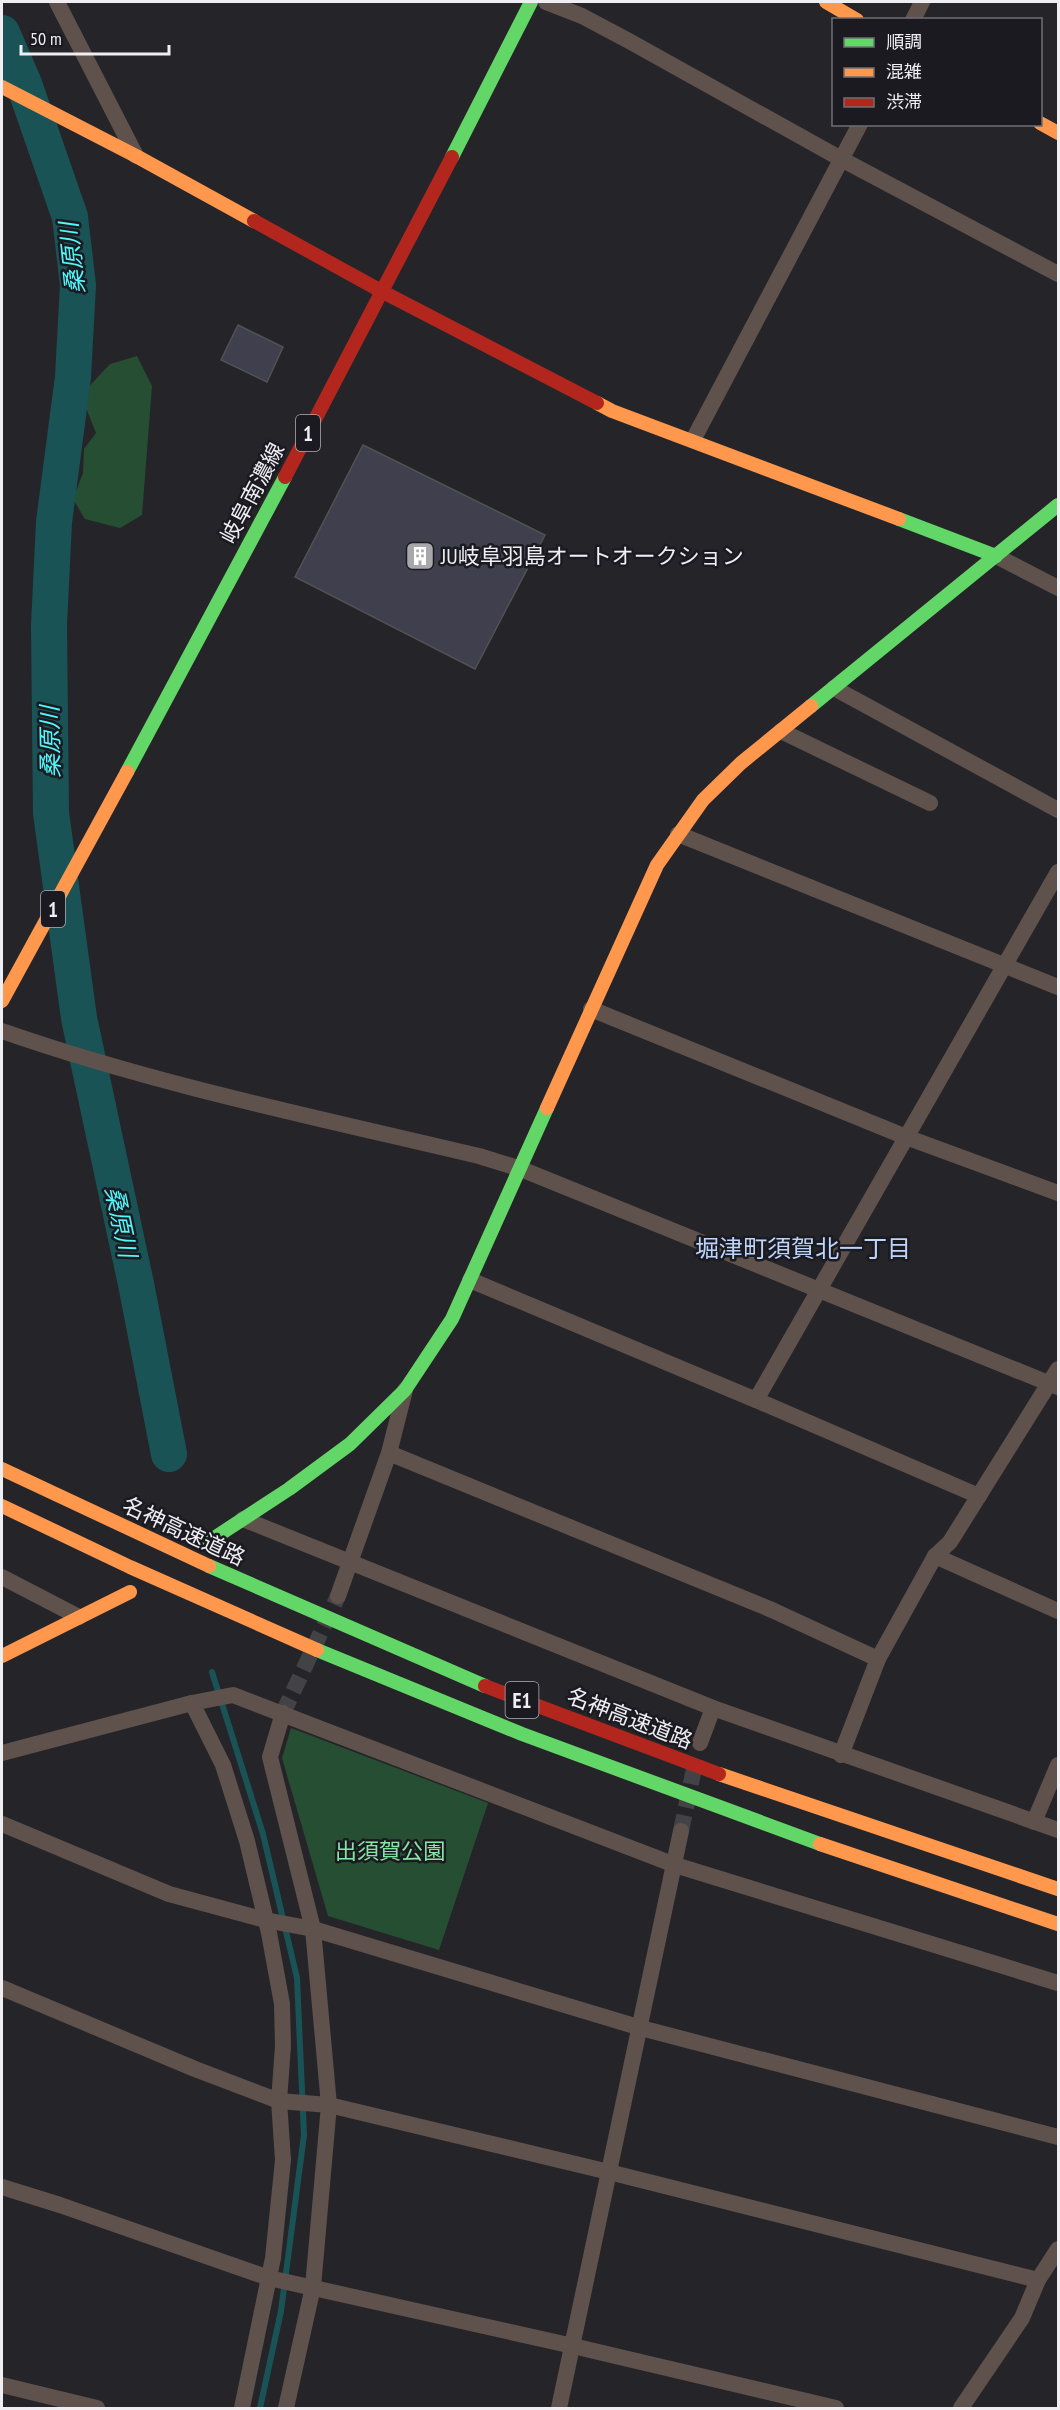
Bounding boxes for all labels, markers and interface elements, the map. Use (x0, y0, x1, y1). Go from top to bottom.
scale bar (21, 18, 170, 56)
legend (832, 18, 1042, 126)
text: 50 m (30, 27, 62, 50)
text: 順調 (886, 30, 922, 53)
text: 混雑 (886, 60, 922, 83)
text: 渋滞 (886, 90, 922, 113)
water label: 桑原川 (53, 218, 91, 295)
road number: 1 (296, 415, 320, 451)
street label: 岐阜南濃線 (214, 438, 290, 548)
building icon: JU岐阜羽島オートオークション (404, 540, 436, 572)
place label: JU岐阜羽島オートオークション (440, 542, 744, 570)
water label: 桑原川 (34, 703, 66, 778)
road number: 1 (41, 891, 65, 927)
water label: 桑原川 (98, 1184, 144, 1263)
district label: 堀津町須賀北一丁目 (695, 1233, 911, 1264)
street label: 名神高速道路 (118, 1490, 250, 1572)
street label: 名神高速道路 (563, 1681, 697, 1755)
road number: E1 (506, 1682, 538, 1718)
park label: 出須賀公園 (335, 1837, 445, 1865)

